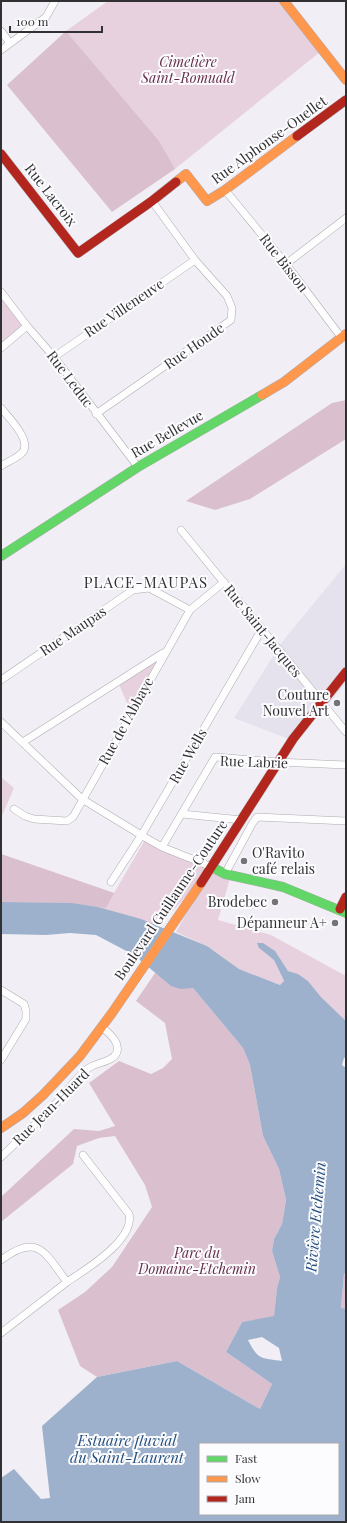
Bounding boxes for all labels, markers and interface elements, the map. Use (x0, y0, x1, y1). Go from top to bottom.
scale bar (10, 8, 102, 34)
text: 100 m (16, 13, 49, 29)
park label: Cimetière Saint-Romuald (140, 52, 235, 87)
street label: Rue Alphonse-Ouellet (207, 91, 331, 188)
street label: Rue Lacroix (21, 159, 82, 231)
street label: Rue Bisson (256, 230, 314, 296)
street label: Rue Villeneuve (80, 274, 167, 341)
street label: Rue Houde (160, 318, 227, 373)
street label: Rue Leduc (43, 347, 98, 411)
street label: Rue Bellevue (127, 405, 206, 462)
district label: PLACE-MAUPAS (84, 572, 208, 592)
street label: Rue Saint-Jacques (220, 580, 307, 681)
street label: Rue Maupas (36, 601, 110, 660)
street label: Rue de l'Abbaye (94, 674, 157, 768)
place label: Couture Nouvel Art (263, 685, 330, 720)
marker: Couture Nouvel Art (332, 698, 342, 708)
street label: Rue Wells (164, 725, 211, 787)
street label: Rue Labrie (220, 751, 288, 772)
street label: Boulevard Guillaume-Couture (110, 816, 232, 984)
place label: O'Ravito café relais (252, 843, 315, 878)
marker: O'Ravito café relais (239, 856, 249, 866)
place label: Brodebec (208, 892, 267, 911)
marker: Brodebec (270, 897, 280, 907)
place label: Dépanneur A+ (237, 913, 327, 932)
marker: Dépanneur A+ (330, 918, 340, 928)
street label: Rue Jean-Huard (8, 1064, 93, 1149)
water label: Rivière Etchemin (300, 1161, 330, 1274)
park label: Parc du Domaine-Etchemin (137, 1243, 256, 1278)
water label: Estuaire fluvial du Saint-Laurent (70, 1430, 185, 1467)
legend (199, 1443, 339, 1515)
text: Fast (235, 1450, 258, 1466)
text: Slow (235, 1470, 261, 1486)
text: Jam (234, 1490, 256, 1506)

